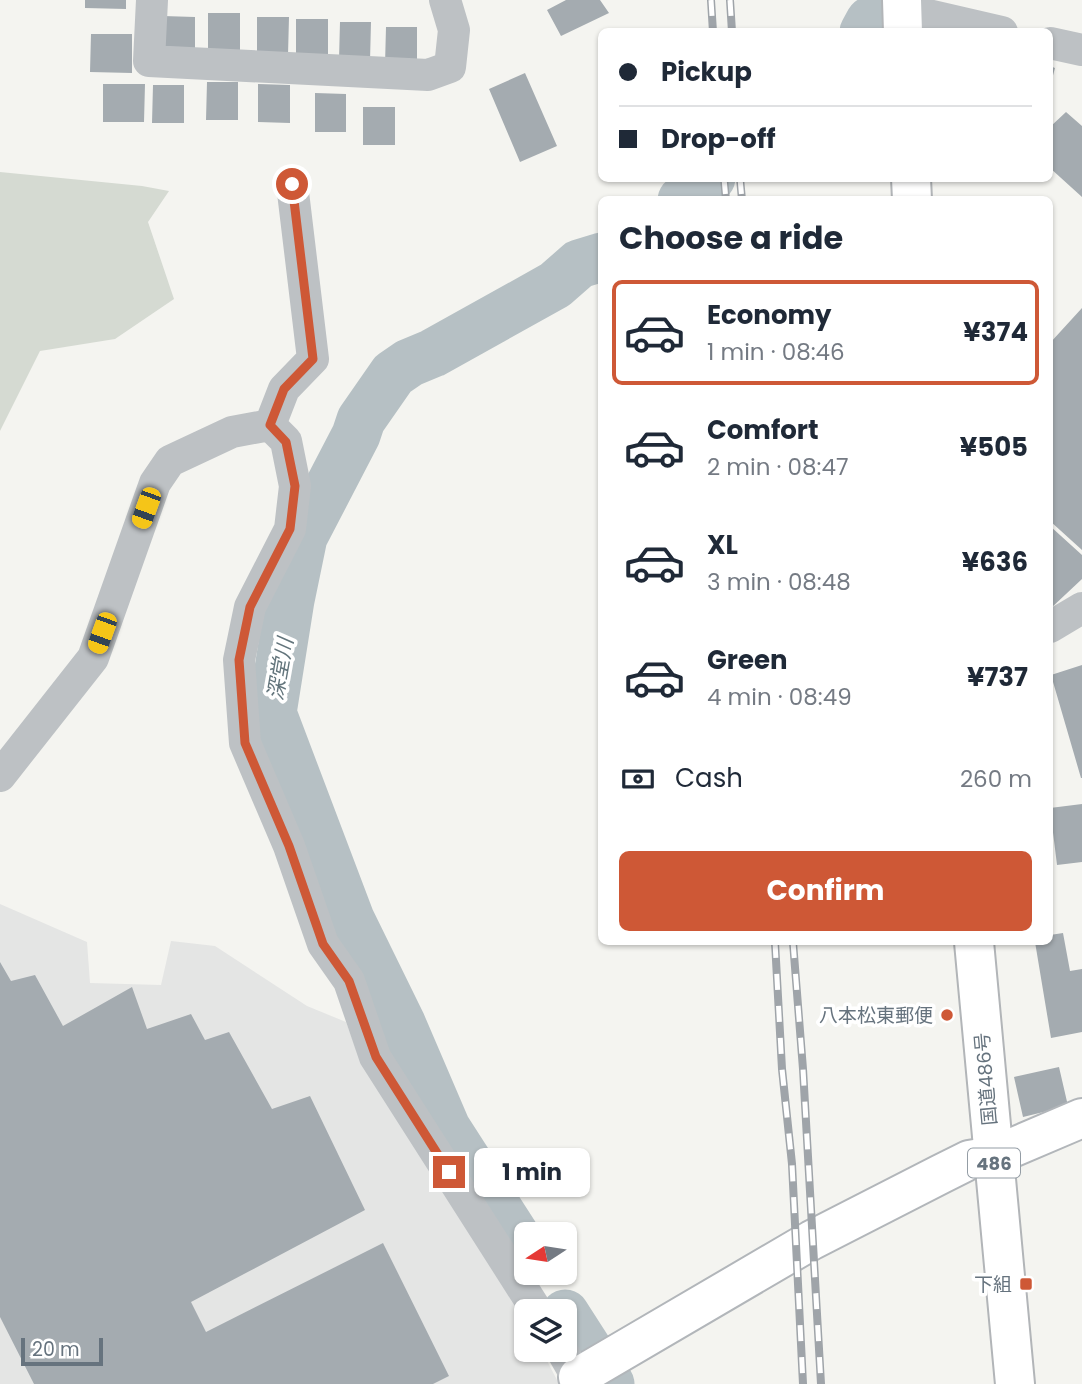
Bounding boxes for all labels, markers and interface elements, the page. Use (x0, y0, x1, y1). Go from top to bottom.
text: Pickup (661, 54, 752, 90)
text: Drop-off (661, 121, 776, 157)
route start (276, 168, 308, 200)
text: Choose a ride (619, 215, 843, 260)
text: Economy (707, 297, 831, 333)
icon: car (623, 301, 686, 364)
text: ¥374 (963, 314, 1028, 350)
text: 1 min · 08:46 (707, 336, 845, 368)
text: Comfort (707, 412, 819, 448)
icon: car (623, 416, 686, 479)
text: ¥505 (960, 429, 1028, 465)
text: 2 min · 08:47 (707, 451, 848, 483)
car (129, 485, 164, 531)
text: XL (707, 527, 738, 563)
icon: car (623, 531, 686, 594)
text: ¥636 (962, 544, 1028, 580)
text: 3 min · 08:48 (707, 566, 851, 598)
car (85, 610, 120, 656)
water label: 深堂川 (260, 633, 300, 703)
text: Green (707, 642, 788, 678)
icon: car (623, 646, 686, 709)
text: ¥737 (967, 659, 1028, 695)
text: 4 min · 08:49 (707, 681, 852, 713)
icon: cash (619, 760, 657, 798)
text: Cash (675, 760, 743, 796)
text: 260 m (960, 763, 1032, 795)
button: Confirm (619, 851, 1032, 931)
place label: 八本松東郵便 (819, 1002, 933, 1029)
marker: 八本松東郵便 (939, 1007, 955, 1023)
street label: 国道486号 (968, 1031, 1004, 1127)
callout: 1 min (474, 1148, 589, 1196)
road number: 486 (968, 1148, 1020, 1178)
route end (433, 1156, 465, 1188)
text: 1 min (502, 1156, 562, 1188)
north arrow (514, 1222, 578, 1284)
map controls (514, 1222, 577, 1362)
place label: 下組 (974, 1271, 1012, 1298)
marker: 下組 (1018, 1276, 1034, 1292)
button: layers (514, 1299, 577, 1362)
scale bar (21, 1335, 103, 1367)
text: 20 m (32, 1336, 80, 1363)

